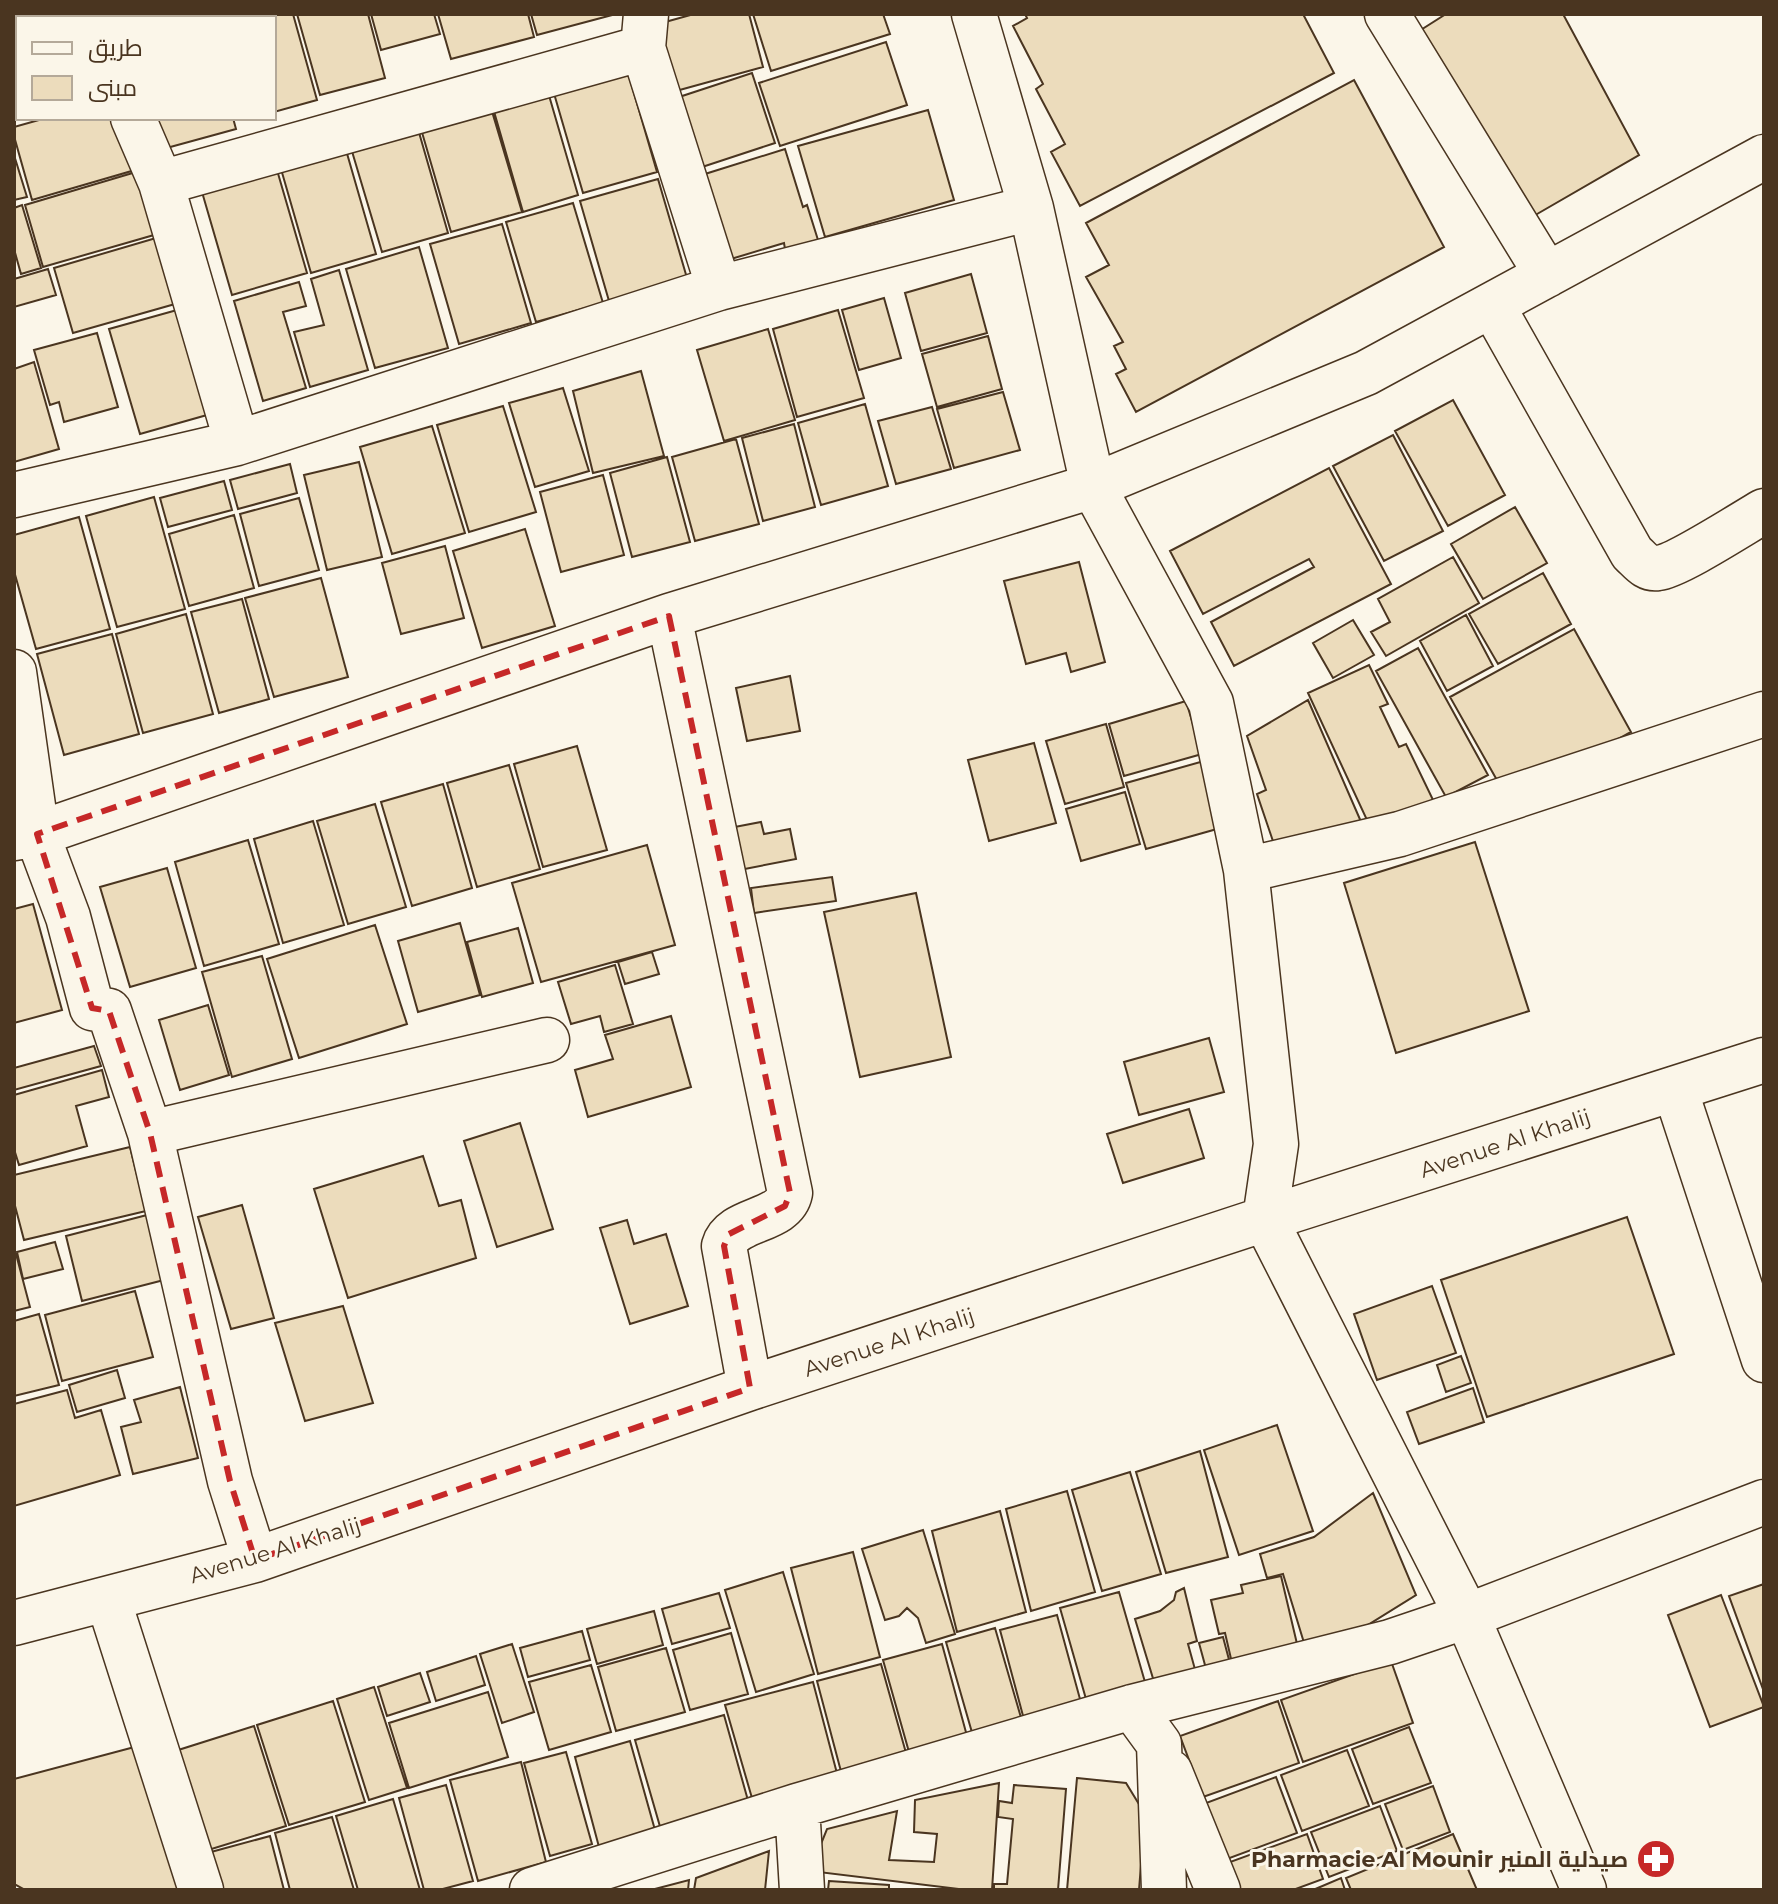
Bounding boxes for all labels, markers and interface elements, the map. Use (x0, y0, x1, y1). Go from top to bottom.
legend (16, 16, 276, 120)
text: طريق (88, 33, 143, 63)
text: مبنى (88, 73, 137, 102)
street label: Avenue Al Khalij (1417, 1103, 1594, 1184)
street label: Avenue Al Khalij (801, 1302, 978, 1383)
street label: Avenue Al Khalij (186, 1512, 364, 1589)
pharmacy icon: Pharmacie Al Mounir صيدلية المنير (1635, 1838, 1677, 1880)
place label: Pharmacie Al Mounir صيدلية المنير (1251, 1846, 1628, 1873)

